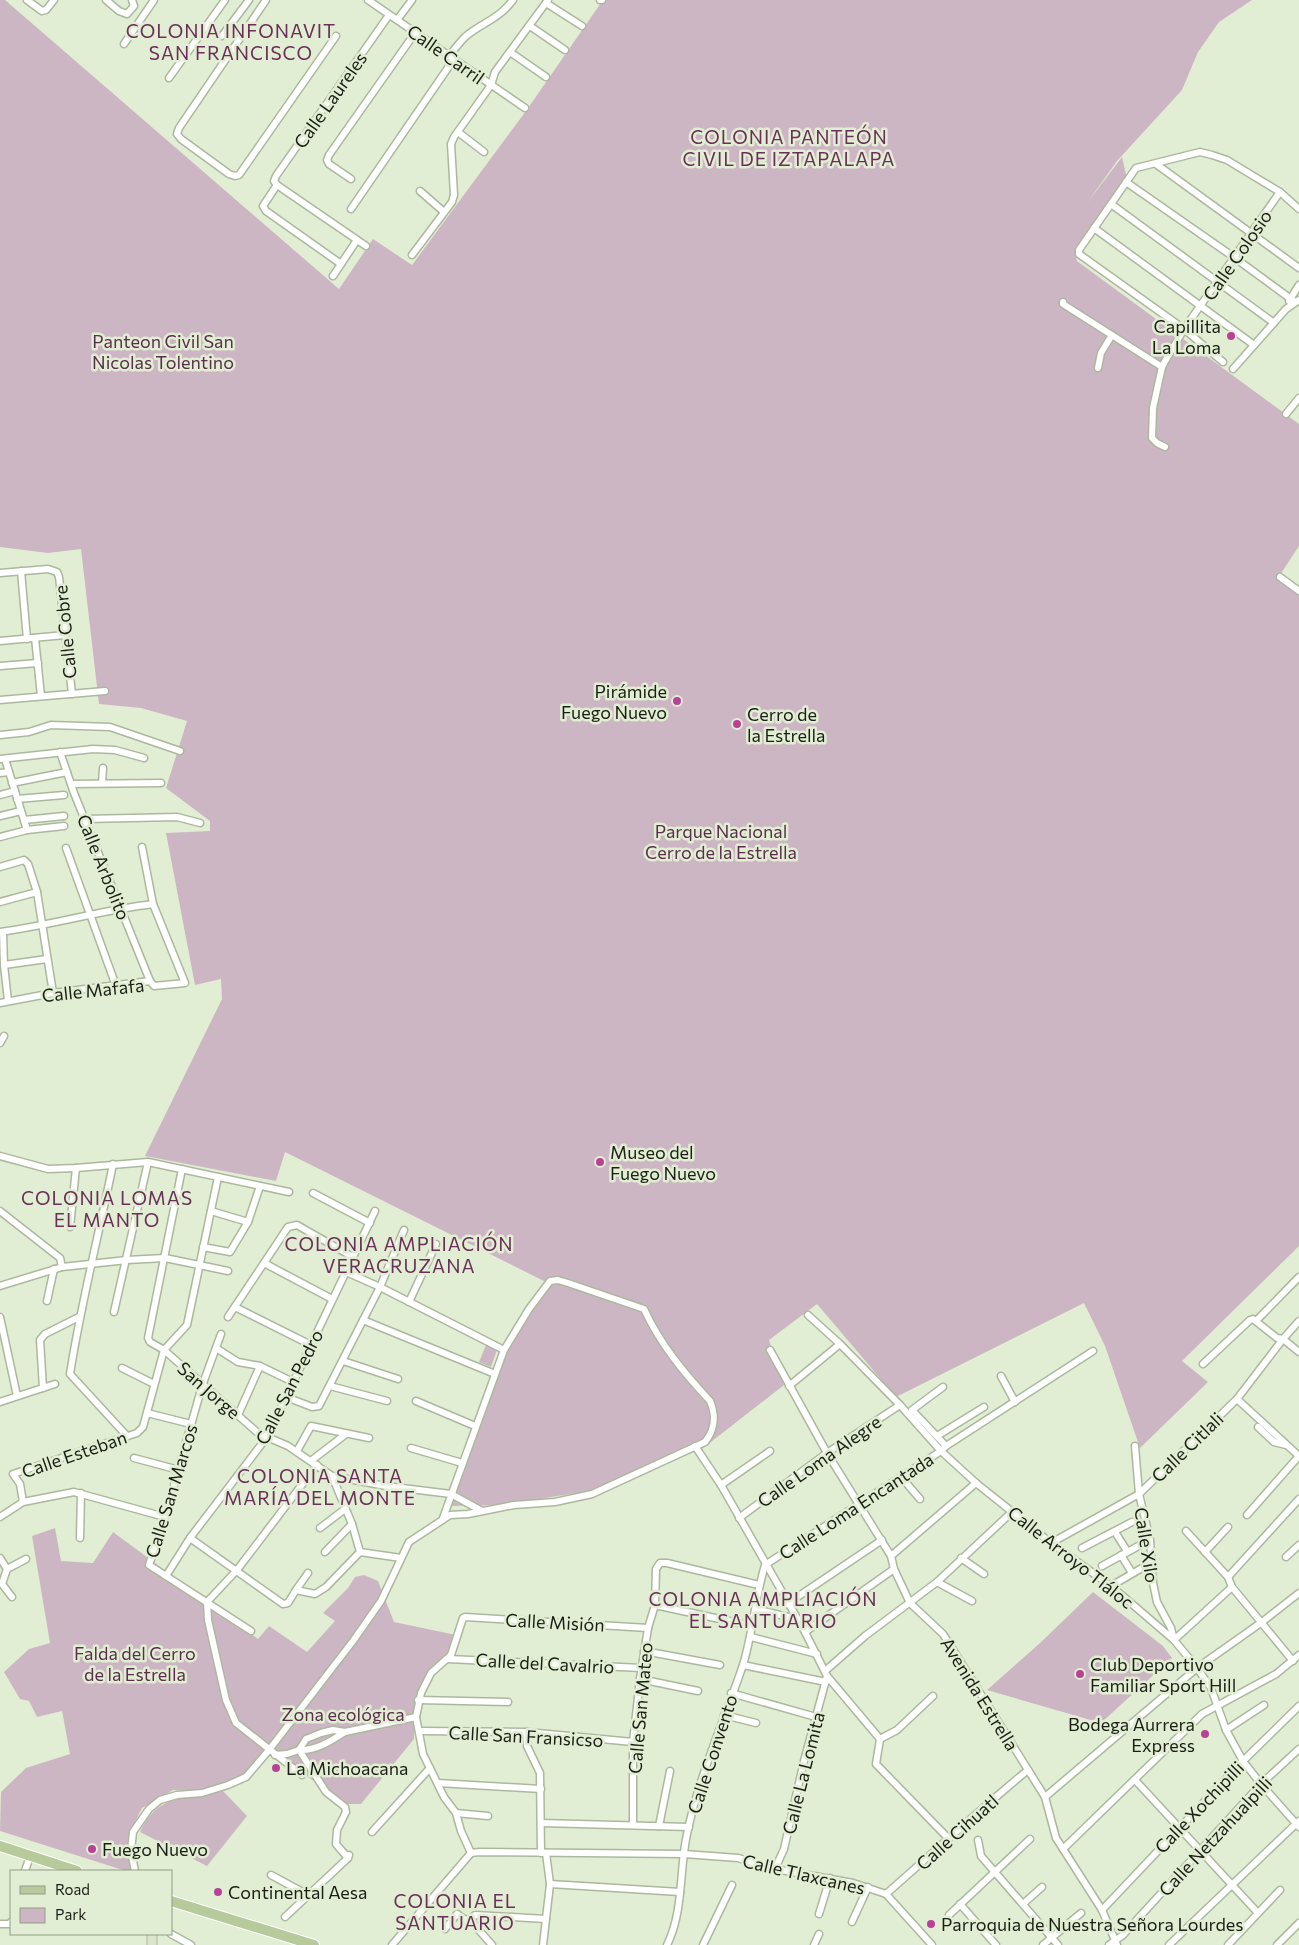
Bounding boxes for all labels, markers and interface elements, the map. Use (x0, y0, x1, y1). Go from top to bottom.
district label: COLONIA INFONAVIT SAN FRANCISCO (126, 19, 336, 64)
street label: Calle Carril (403, 19, 489, 89)
street label: Calle Laureles (289, 48, 371, 152)
district label: COLONIA PANTEÓN CIVIL DE IZTAPALAPA (683, 124, 895, 170)
street label: Calle Colosio (1198, 205, 1276, 305)
place label: Capillita La Loma (1152, 315, 1221, 358)
park label: Panteon Civil San Nicolas Tolentino (92, 330, 234, 373)
marker: Capillita La Loma (1225, 330, 1237, 342)
street label: Calle Cobre (49, 584, 81, 680)
place label: Pirámide Fuego Nuevo (561, 680, 667, 723)
marker: Pirámide Fuego Nuevo (671, 695, 683, 707)
place label: Cerro de la Estrella (747, 703, 826, 746)
marker: Cerro de la Estrella (731, 718, 743, 730)
street label: Calle Arbolito (73, 811, 135, 923)
park label: Parque Nacional Cerro de la Estrella (645, 820, 797, 863)
street label: Calle Mafafa (41, 974, 145, 1006)
place label: Museo del Fuego Nuevo (610, 1141, 716, 1184)
marker: Museo del Fuego Nuevo (594, 1156, 606, 1168)
district label: COLONIA LOMAS EL MANTO (21, 1186, 193, 1231)
district label: COLONIA AMPLIACIÓN VERACRUZANA (284, 1231, 514, 1277)
street label: Calle San Pedro (251, 1326, 327, 1448)
street label: San Jorge (173, 1357, 245, 1423)
street label: Calle Citlali (1146, 1407, 1228, 1487)
street label: Calle Loma Alegre (753, 1410, 885, 1512)
street label: Calle San Marcos (140, 1422, 202, 1560)
street label: Calle Esteban (19, 1426, 129, 1482)
street label: Calle Loma Encantada (775, 1448, 937, 1564)
district label: COLONIA SANTA MARÍA DEL MONTE (224, 1464, 416, 1509)
street label: Calle Arroyo Tláloc (1004, 1501, 1138, 1613)
street label: Calle Xilo (1130, 1506, 1164, 1584)
district label: COLONIA AMPLIACIÓN EL SANTUARIO (648, 1586, 878, 1632)
street label: Calle Misión (505, 1608, 605, 1636)
street label: Avenida Estrella (936, 1633, 1024, 1755)
park label: Falda del Cerro de la Estrella (74, 1642, 196, 1685)
street label: Calle San Mateo (623, 1642, 657, 1774)
street label: Calle del Cavalrio (475, 1648, 615, 1678)
place label: Club Deportivo Familiar Sport Hill (1090, 1653, 1236, 1696)
marker: Club Deportivo Familiar Sport Hill (1074, 1668, 1086, 1680)
street label: Calle Convento (682, 1692, 742, 1816)
park label: Zona ecológica (281, 1703, 405, 1725)
street label: Calle La Lomita (777, 1710, 829, 1836)
place label: Bodega Aurrera Express (1068, 1713, 1195, 1756)
street label: Calle San Fransicso (448, 1721, 604, 1751)
marker: Bodega Aurrera Express (1199, 1728, 1211, 1740)
place label: La Michoacana (286, 1757, 408, 1779)
street label: Calle Xochipilli (1150, 1757, 1248, 1857)
marker: La Michoacana (270, 1762, 282, 1774)
street label: Calle Netzahualpilli (1154, 1771, 1276, 1901)
street label: Calle Cihuatl (912, 1790, 1002, 1874)
place label: Fuego Nuevo (102, 1838, 208, 1860)
marker: Fuego Nuevo (86, 1843, 98, 1855)
street label: Calle Tlaxcanes (741, 1849, 867, 1899)
legend (10, 1870, 172, 1935)
text: Road (55, 1880, 90, 1898)
place label: Continental Aesa (228, 1881, 367, 1903)
marker: Continental Aesa (212, 1886, 224, 1898)
district label: COLONIA EL SANTUARIO (393, 1889, 517, 1934)
text: Park (55, 1905, 86, 1923)
place label: Parroquia de Nuestra Señora Lourdes (941, 1913, 1244, 1935)
marker: Parroquia de Nuestra Señora Lourdes (925, 1918, 937, 1930)

